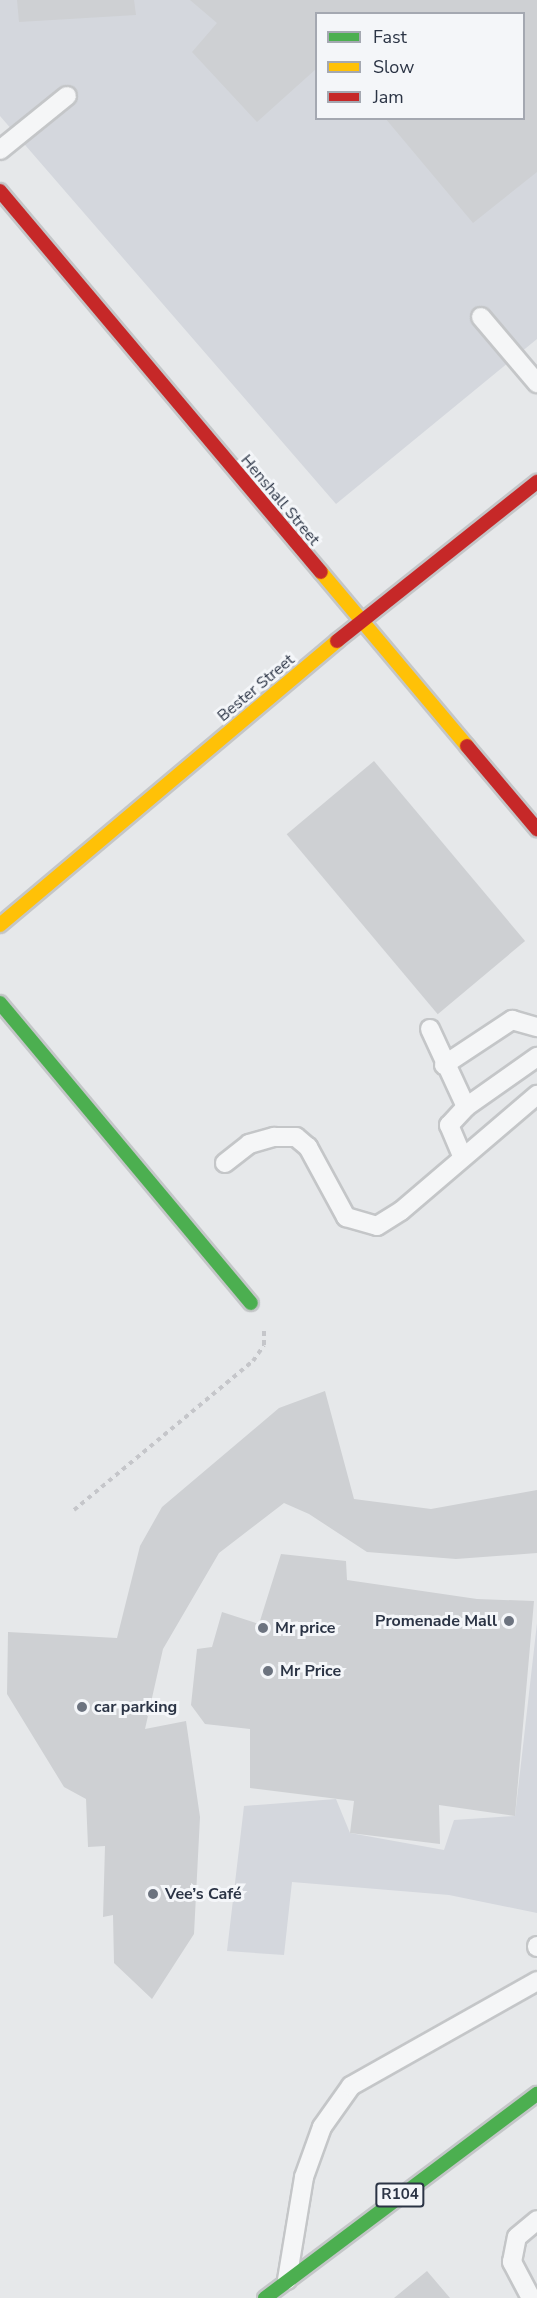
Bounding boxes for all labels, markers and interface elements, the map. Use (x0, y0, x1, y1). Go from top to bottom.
legend (315, 12, 525, 120)
text: Fast (373, 25, 407, 49)
text: Slow (373, 55, 414, 79)
text: Jam (373, 85, 404, 109)
street label: Henshall Street (237, 451, 323, 549)
street label: Bester Street (214, 650, 298, 726)
place label: Promenade Mall (375, 1611, 497, 1631)
marker: Promenade Mall (502, 1614, 516, 1628)
place label: Mr price (275, 1618, 335, 1638)
marker: Mr price (256, 1621, 270, 1635)
place label: Mr Price (280, 1661, 341, 1681)
marker: Mr Price (261, 1664, 275, 1678)
place label: car parking (94, 1697, 177, 1717)
marker: car parking (75, 1700, 89, 1714)
place label: Vee’s Café (165, 1884, 242, 1904)
marker: Vee’s Café (146, 1887, 160, 1901)
road number: R104 (374, 2183, 426, 2207)

